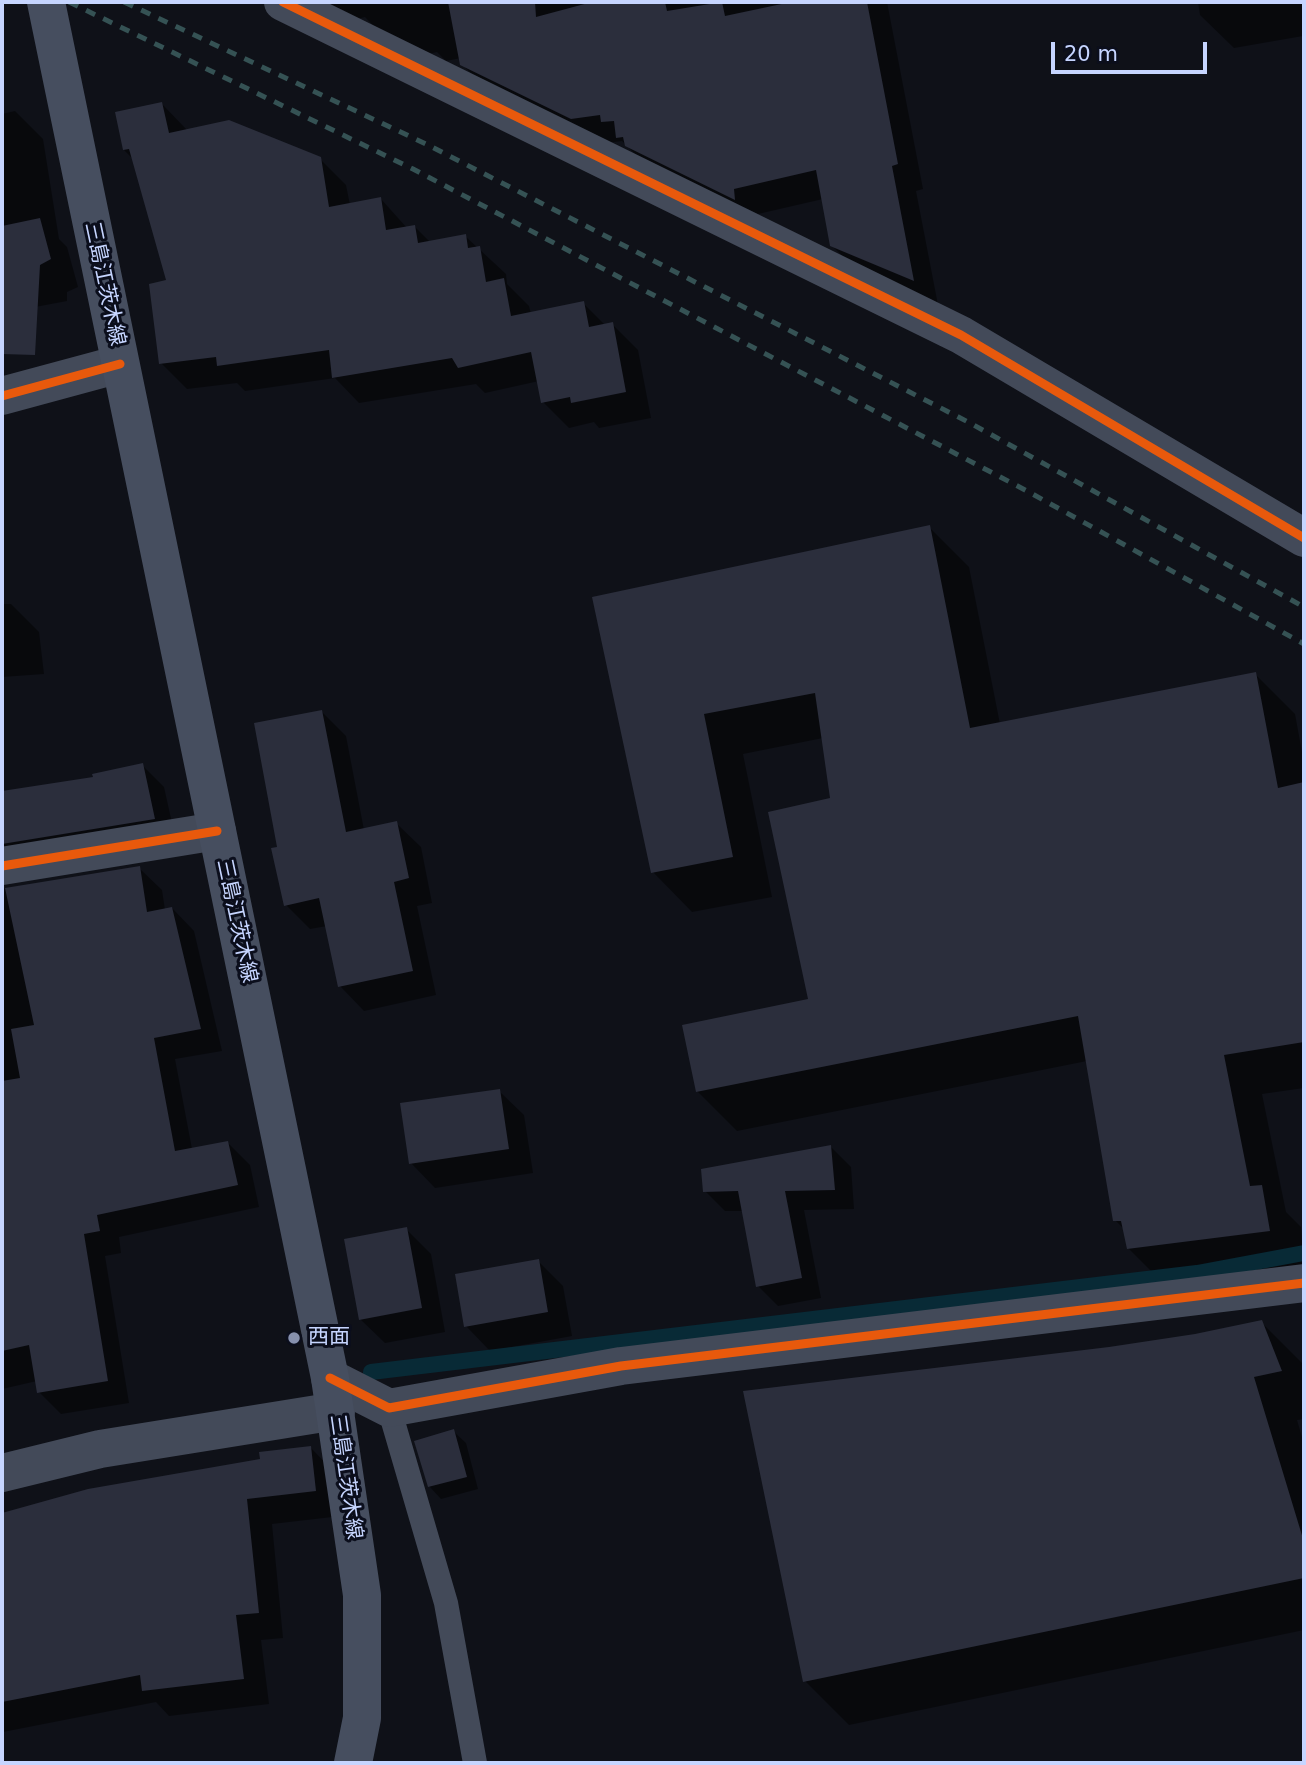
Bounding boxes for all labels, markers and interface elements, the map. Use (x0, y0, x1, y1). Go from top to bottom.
scale bar (1054, 28, 1210, 72)
text: 20 m (1064, 42, 1118, 66)
street label: 三島江茨木線 (79, 220, 129, 348)
street label: 三島江茨木線 (211, 857, 261, 985)
place label: 西面 (308, 1325, 350, 1351)
marker: 西面 (286, 1330, 302, 1346)
street label: 三島江茨木線 (324, 1413, 366, 1541)

